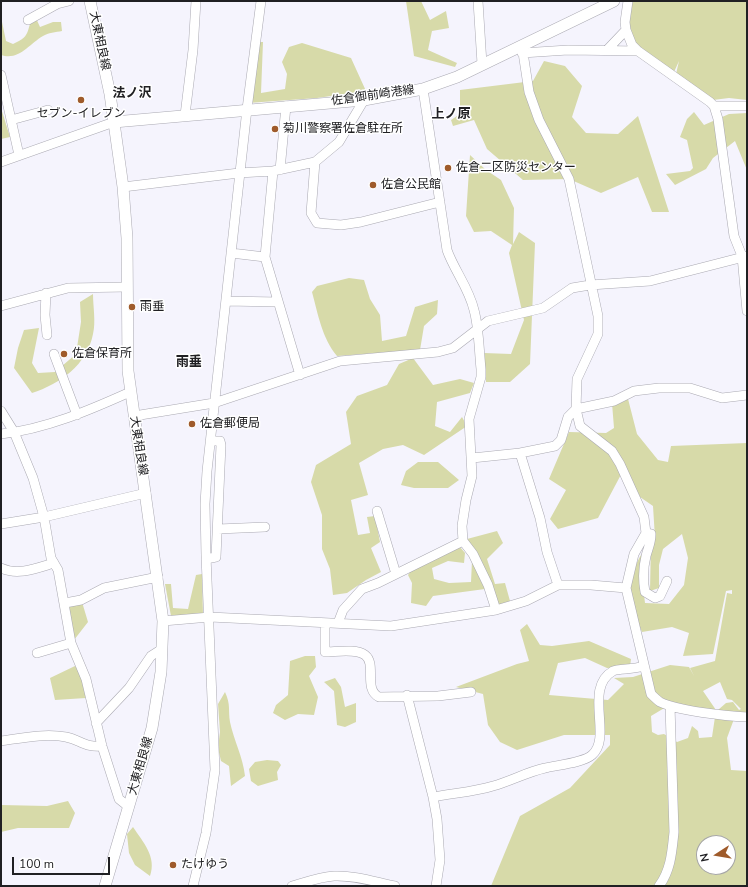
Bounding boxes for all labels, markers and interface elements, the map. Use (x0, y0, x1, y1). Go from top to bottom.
street label: 大東相良線 (86, 10, 112, 72)
street label: 佐倉御前崎港線 (330, 83, 416, 109)
district label: 法ノ沢 (113, 86, 151, 102)
marker: セブン-イレブン (76, 95, 86, 105)
place label: セブン-イレブン (36, 107, 126, 121)
district label: 上ノ原 (432, 107, 470, 123)
place label: 菊川警察署佐倉駐在所 (283, 122, 403, 136)
marker: 菊川警察署佐倉駐在所 (270, 124, 280, 134)
place label: 佐倉二区防災センター (456, 161, 576, 175)
marker: 佐倉二区防災センター (443, 163, 453, 173)
place label: 佐倉公民館 (381, 178, 441, 192)
marker: 佐倉公民館 (368, 180, 378, 190)
place label: 雨垂 (140, 300, 164, 314)
marker: 雨垂 (127, 302, 137, 312)
place label: 佐倉保育所 (72, 347, 132, 361)
marker: 佐倉保育所 (59, 349, 69, 359)
district label: 雨垂 (176, 355, 202, 371)
street label: 大東相良線 (126, 415, 150, 477)
place label: 佐倉郵便局 (200, 417, 260, 431)
marker: 佐倉郵便局 (187, 419, 197, 429)
street label: 大東相良線 (126, 735, 156, 797)
north arrow (696, 835, 736, 875)
scale bar (14, 849, 112, 875)
text: N (697, 852, 713, 863)
text: 100 m (19, 856, 54, 872)
place label: たけゆう (181, 858, 229, 872)
marker: たけゆう (168, 860, 178, 870)

